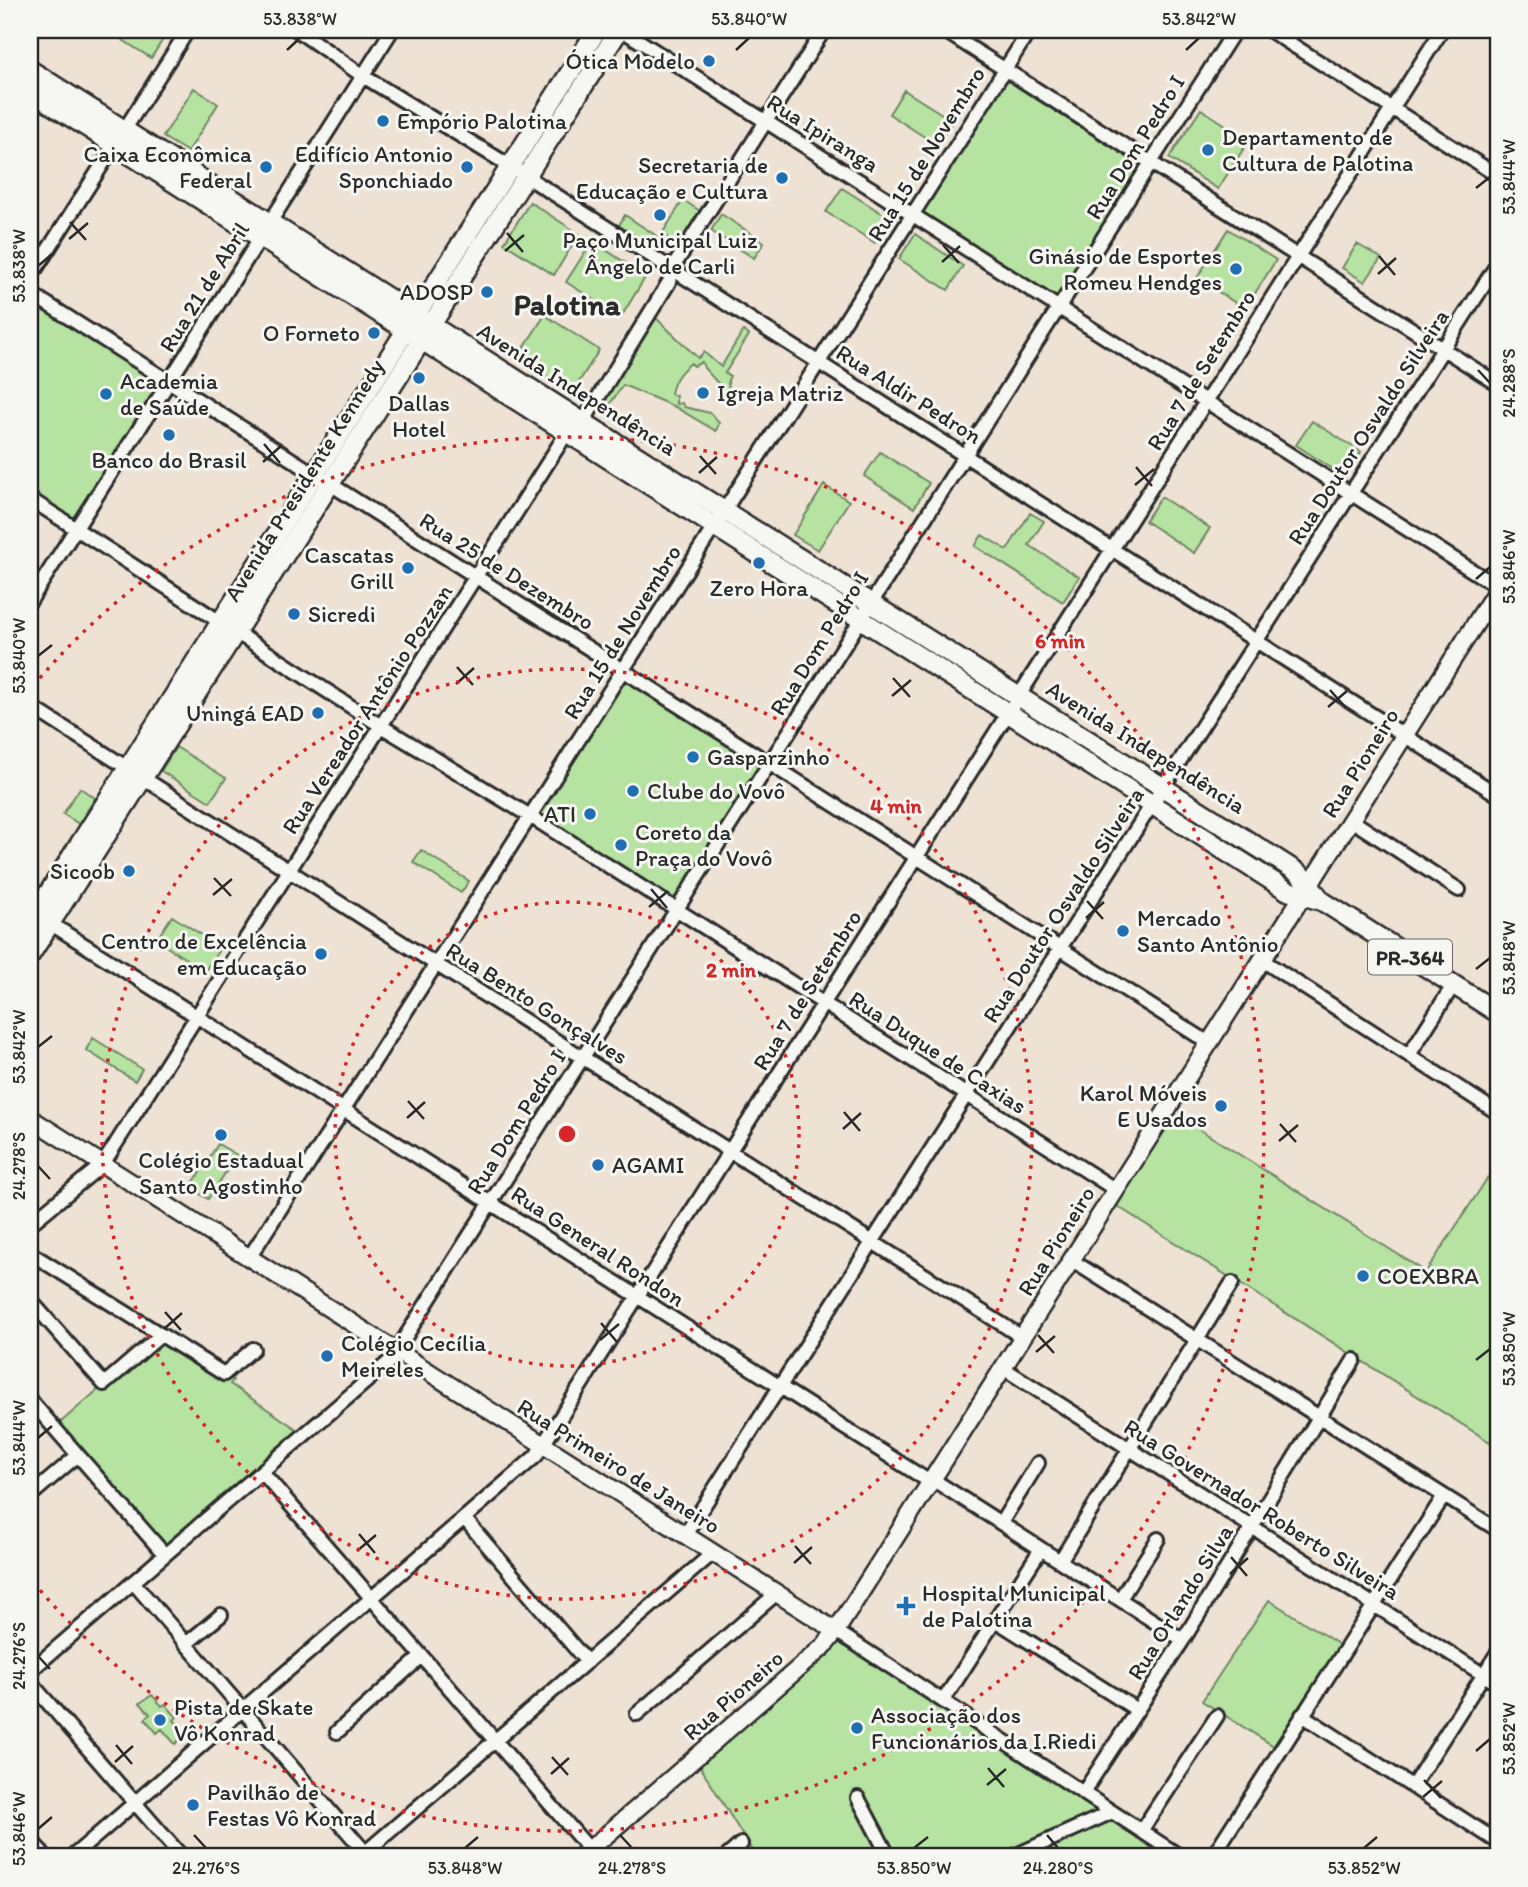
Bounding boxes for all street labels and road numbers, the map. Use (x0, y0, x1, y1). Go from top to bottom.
street label: Rua 15 de Novembro (861, 62, 991, 246)
street label: Rua Dom Pedro I (1079, 70, 1191, 224)
street label: Rua Ipiranga (762, 88, 884, 178)
street label: Rua 21 de Abril (153, 216, 255, 357)
street label: Rua 7 de Setembro (1140, 285, 1262, 455)
street label: Rua Doutor Osvaldo Silveira (1281, 304, 1455, 550)
street label: Avenida Independência (472, 316, 682, 462)
street label: Rua Aldir Pedron (831, 338, 987, 450)
street label: Avenida Presidente Kennedy (218, 354, 390, 606)
street label: Rua 25 de Dezembro (414, 506, 600, 636)
street label: Rua 15 de Novembro (557, 540, 687, 724)
street label: Rua Dom Pedro I (763, 566, 875, 720)
street label: Rua Vereador Antônio Pozzan (276, 579, 458, 839)
street label: Avenida Independência (1041, 674, 1251, 820)
street label: Rua Pioneiro (1315, 703, 1405, 823)
street label: Rua Doutor Osvaldo Silveira (976, 782, 1150, 1028)
street label: Rua 7 de Setembro (746, 905, 868, 1075)
street label: Rua Bento Gonçalves (441, 936, 633, 1070)
road number: PR-364 (1368, 940, 1452, 974)
street label: Rua Duque de Caxias (844, 984, 1032, 1120)
street label: Rua Dom Pedro I (460, 1045, 572, 1199)
street label: Rua General Rondon (506, 1179, 690, 1313)
street label: Rua Pioneiro (1011, 1181, 1101, 1301)
street label: Rua Primeiro de Janeiro (512, 1392, 726, 1540)
street label: Rua Governador Roberto Silveira (1119, 1412, 1405, 1606)
street label: Rua Orlando Silva (1121, 1519, 1239, 1685)
street label: Rua Pioneiro (677, 1644, 789, 1746)

